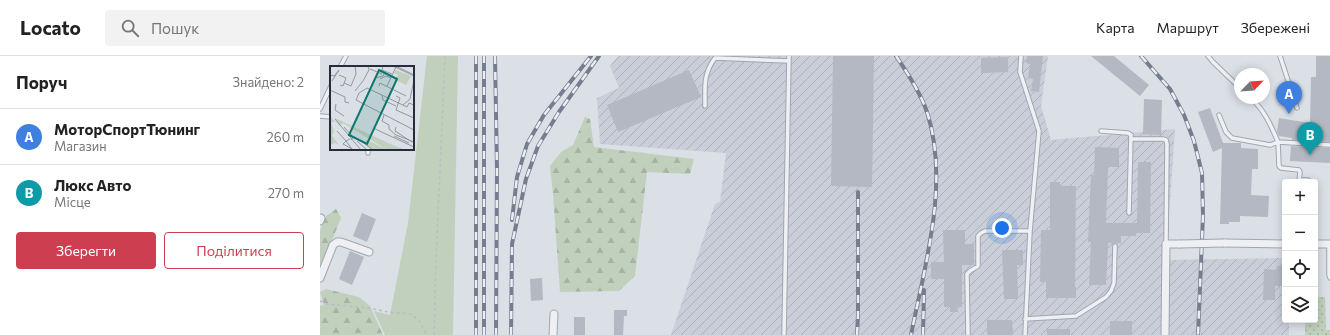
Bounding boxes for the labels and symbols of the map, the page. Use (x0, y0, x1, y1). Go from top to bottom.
inset map (330, 66, 414, 150)
north arrow (1234, 68, 1270, 104)
pin: A (1276, 81, 1302, 114)
pin: B (1297, 122, 1323, 155)
your location (992, 218, 1012, 238)

